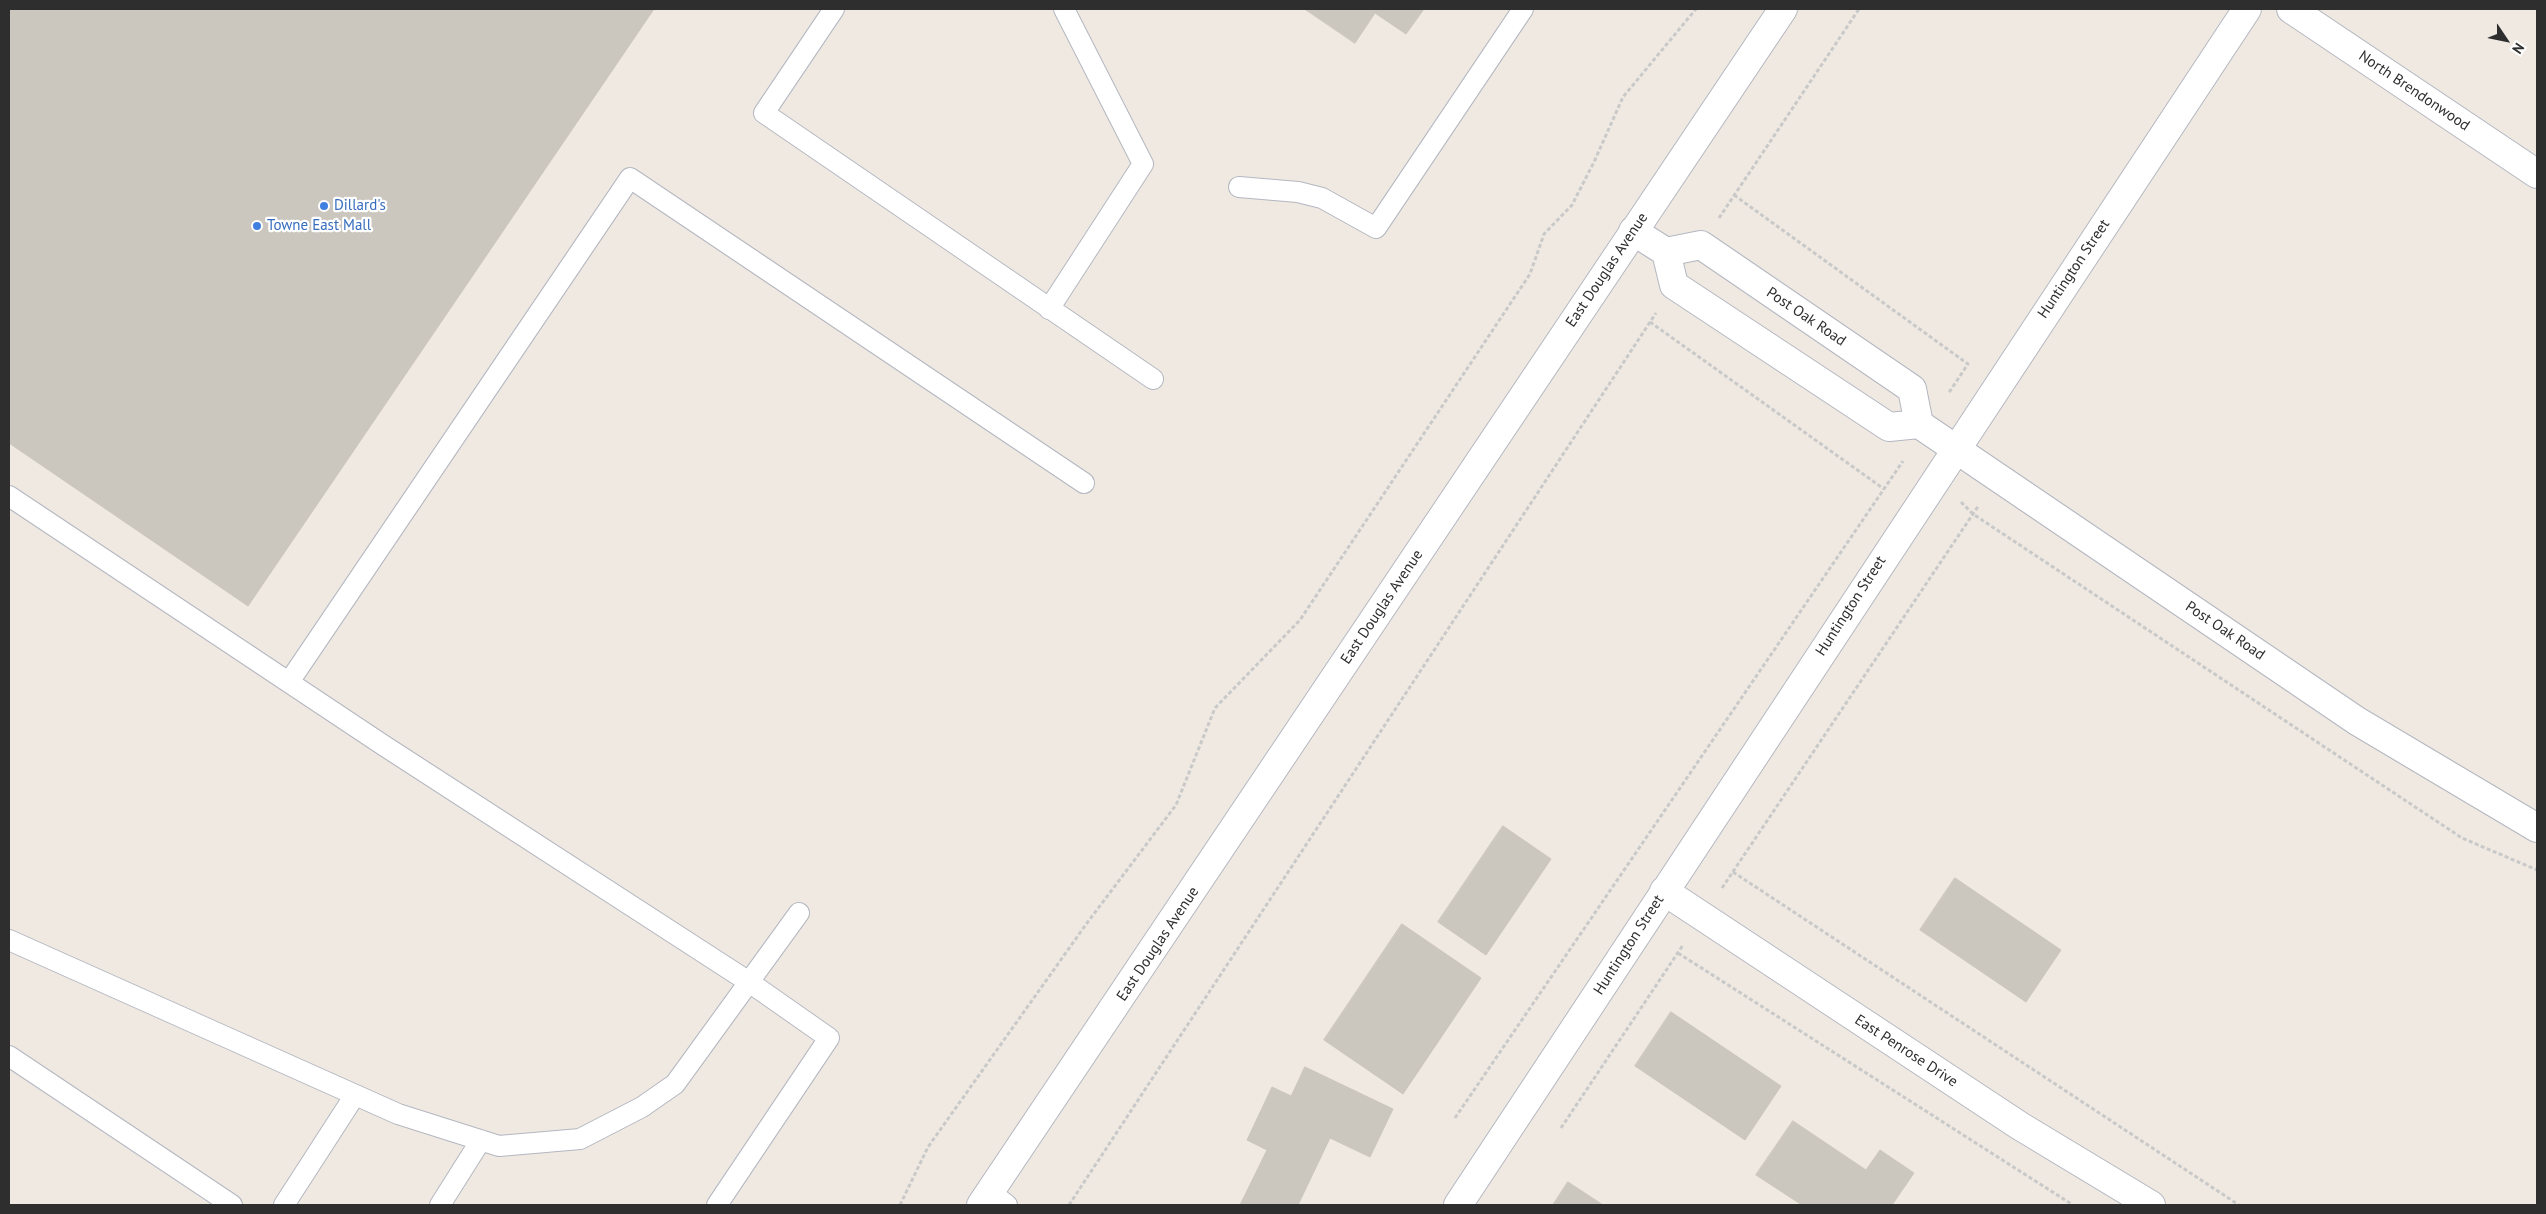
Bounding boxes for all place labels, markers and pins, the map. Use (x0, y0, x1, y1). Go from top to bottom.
place label: Dillard's (334, 197, 386, 215)
marker: Dillard's (318, 200, 330, 212)
place label: Towne East Mall (267, 217, 371, 235)
marker: Towne East Mall (251, 220, 263, 232)

